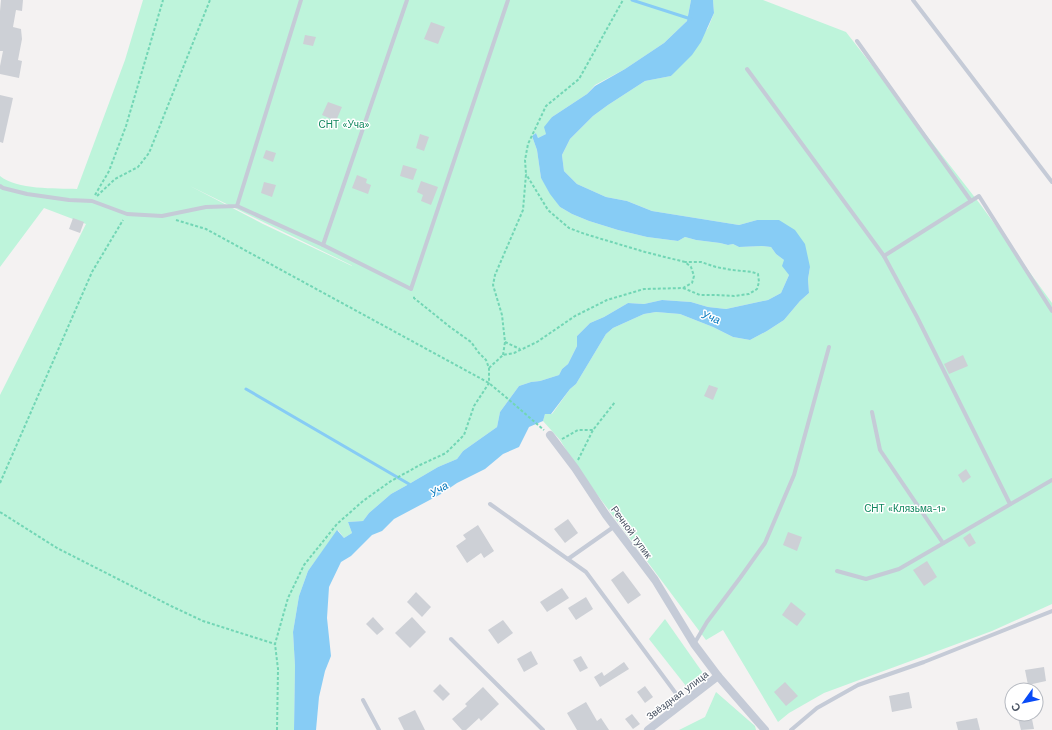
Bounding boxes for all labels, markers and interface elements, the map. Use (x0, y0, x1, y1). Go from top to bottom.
park label: СНТ «Уча» (319, 119, 370, 130)
water label: Уча (699, 308, 722, 327)
water label: Уча (427, 479, 451, 500)
park label: СНТ «Клязьма-1» (864, 503, 946, 514)
street label: Речной тупик (609, 504, 655, 561)
street label: Звёздная улица (644, 668, 711, 722)
north arrow (1004, 682, 1044, 722)
text: С (1008, 700, 1024, 714)

